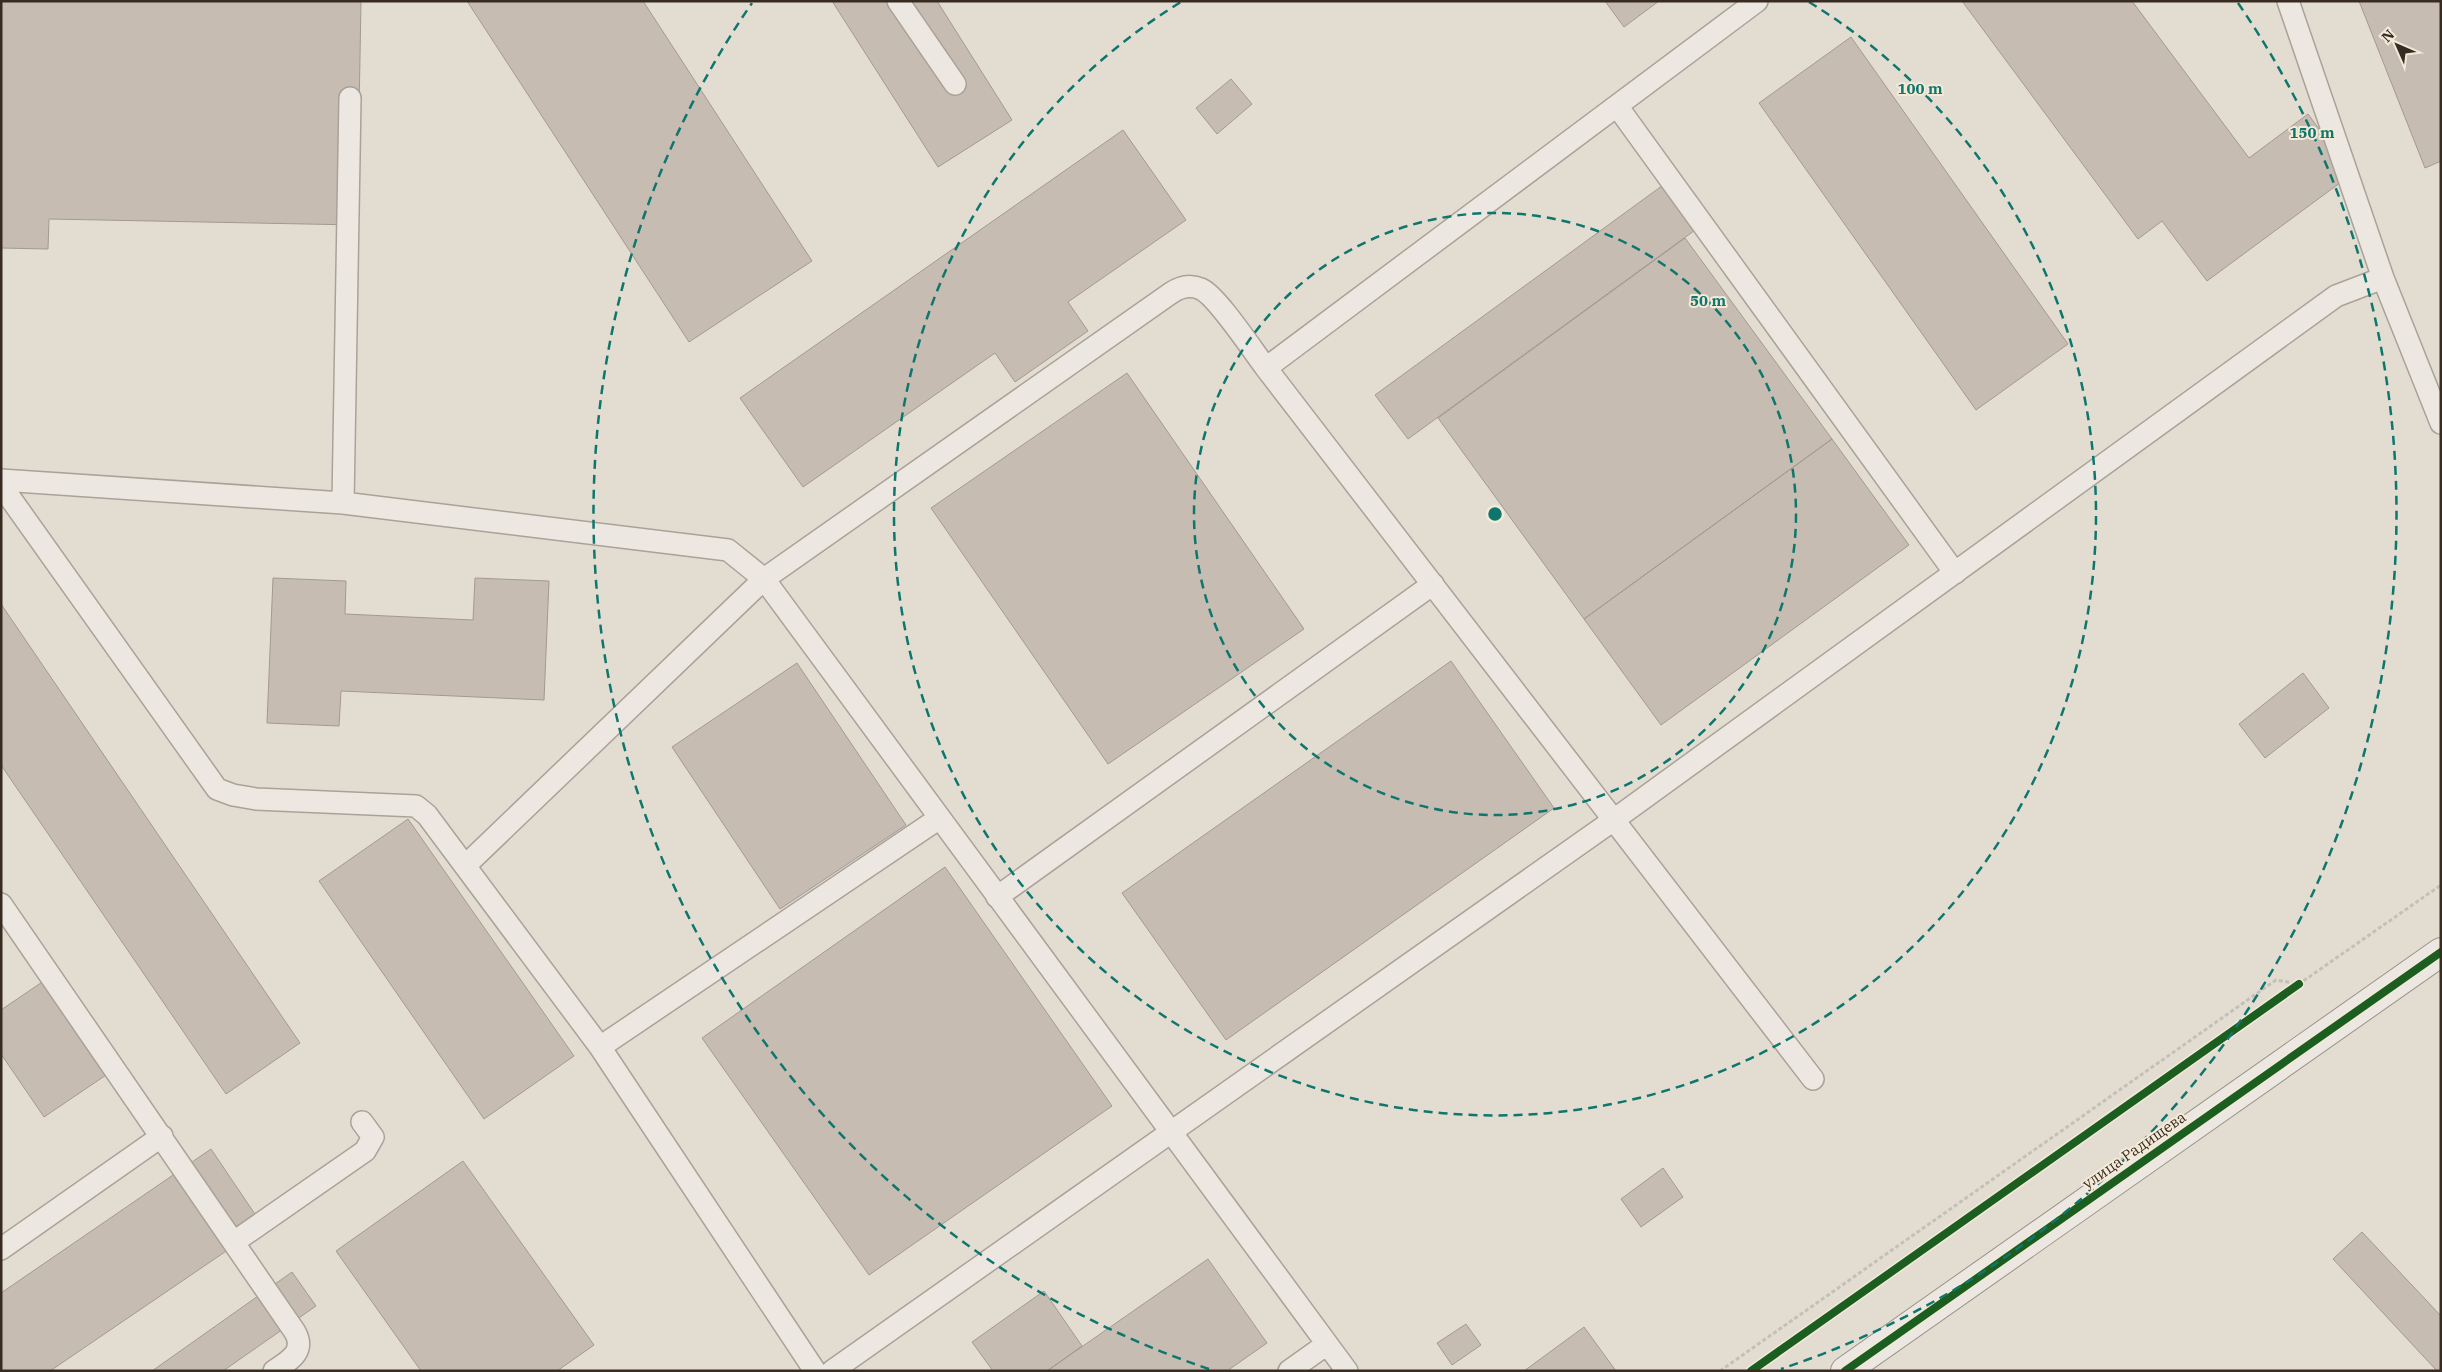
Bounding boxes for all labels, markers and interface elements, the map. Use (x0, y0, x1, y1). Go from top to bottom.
north arrow (2372, 20, 2422, 70)
text: N (2378, 26, 2398, 46)
text: 100 m (1897, 79, 1943, 98)
text: 150 m (2289, 123, 2335, 142)
text: 50 m (1690, 291, 1726, 310)
centre of rings (1486, 505, 1504, 523)
street label: улица Радищева (2078, 1107, 2190, 1193)

